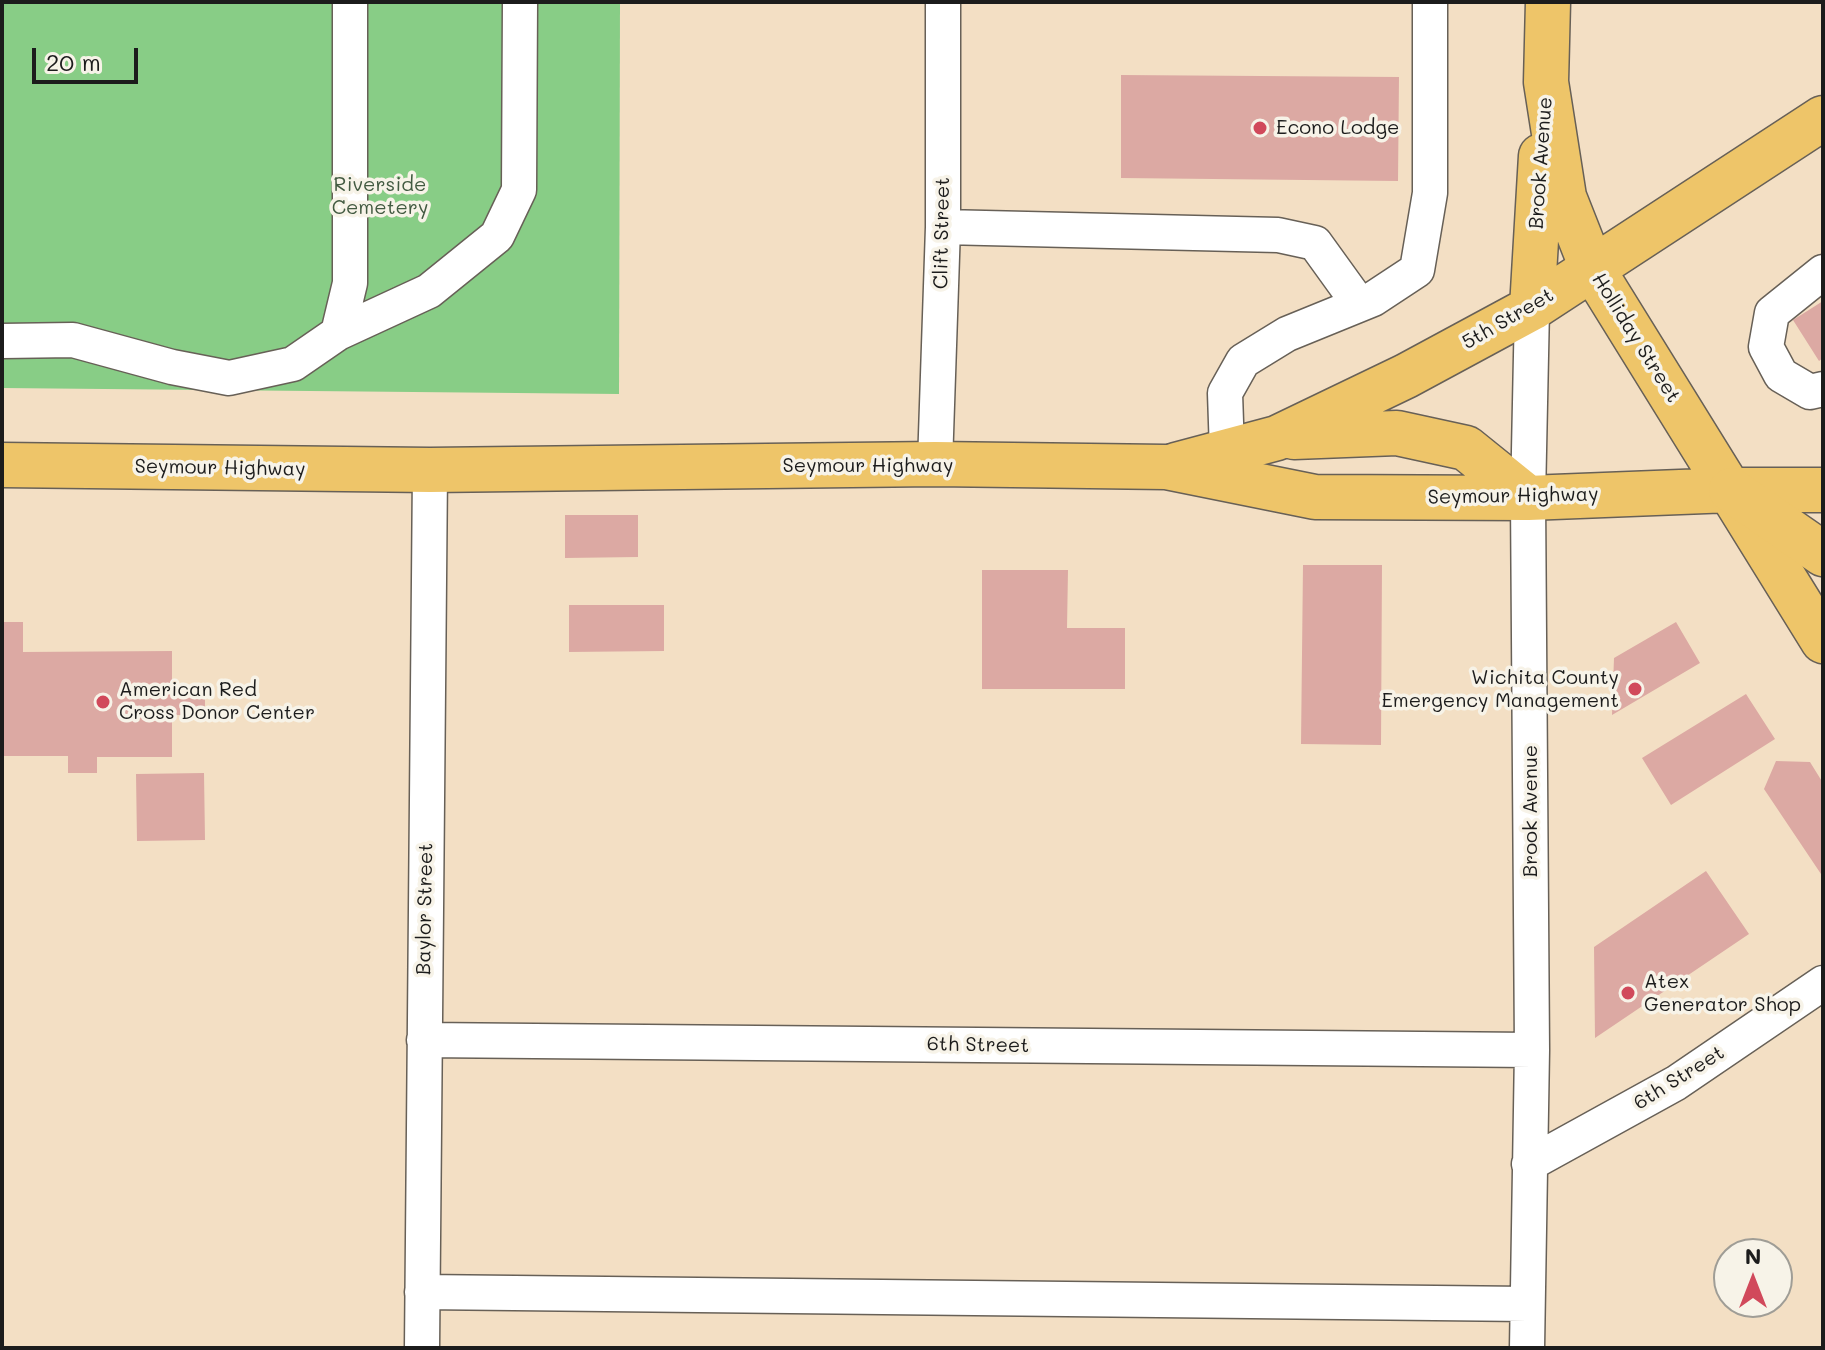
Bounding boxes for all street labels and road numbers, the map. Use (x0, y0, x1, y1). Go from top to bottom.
street label: Brook Avenue (1524, 96, 1558, 230)
street label: Clift Street (929, 177, 955, 289)
street label: Holliday Street (1587, 269, 1685, 407)
street label: 5th Street (1458, 283, 1558, 355)
street label: Seymour Highway (783, 454, 953, 478)
street label: Seymour Highway (134, 455, 306, 481)
street label: Seymour Highway (1427, 483, 1599, 509)
street label: Brook Avenue (1519, 745, 1543, 877)
street label: Baylor Street (412, 843, 438, 975)
street label: 6th Street (927, 1032, 1029, 1058)
street label: 6th Street (1629, 1041, 1729, 1115)

